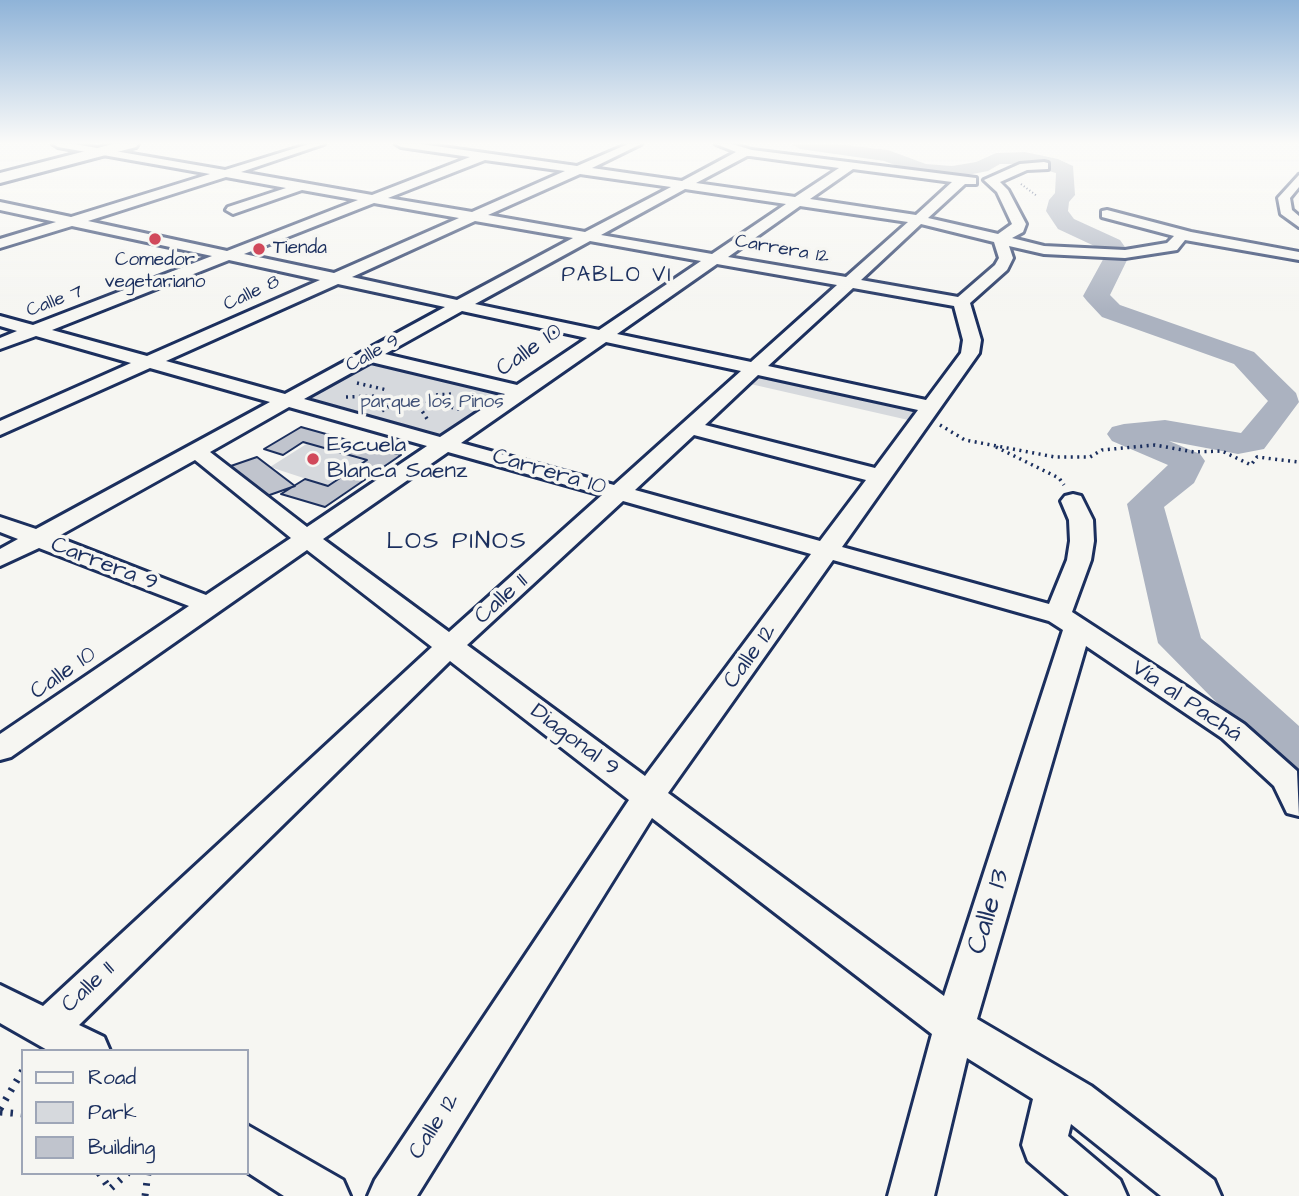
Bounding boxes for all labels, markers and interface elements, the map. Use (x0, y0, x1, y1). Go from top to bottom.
street label: Carrera 12 (733, 230, 831, 270)
marker: Comedor vegetariano (147, 231, 163, 247)
place label: Tienda (273, 238, 327, 260)
marker: Tienda (251, 241, 267, 257)
place label: Comedor vegetariano (105, 250, 205, 294)
district label: PABLO VI (562, 264, 672, 290)
street label: Calle 8 (220, 271, 284, 317)
street label: Calle 7 (24, 281, 86, 323)
street label: Calle 10 (492, 318, 568, 384)
street label: Calle 9 (342, 330, 404, 378)
park label: parque los Pinos (360, 392, 504, 414)
place label: Escuela Blanca Saenz (327, 432, 467, 486)
street label: Carrera 10 (489, 444, 609, 502)
marker: Escuela Blanca Saenz (305, 451, 321, 467)
district label: LOS PINOS (388, 529, 526, 557)
street label: Carrera 9 (47, 532, 161, 598)
street label: Calle 11 (469, 569, 535, 631)
street label: Calle 12 (718, 619, 784, 695)
street label: Calle 10 (26, 641, 102, 707)
street label: Vía al Pachá (1125, 655, 1247, 749)
street label: Diagonal 9 (524, 699, 624, 783)
street label: Calle 13 (961, 865, 1019, 959)
street label: Calle 11 (57, 957, 121, 1019)
legend (21, 1049, 248, 1175)
text: Road (88, 1063, 136, 1092)
street label: Calle 12 (404, 1089, 466, 1165)
text: Park (88, 1098, 137, 1127)
text: Building (88, 1133, 155, 1162)

